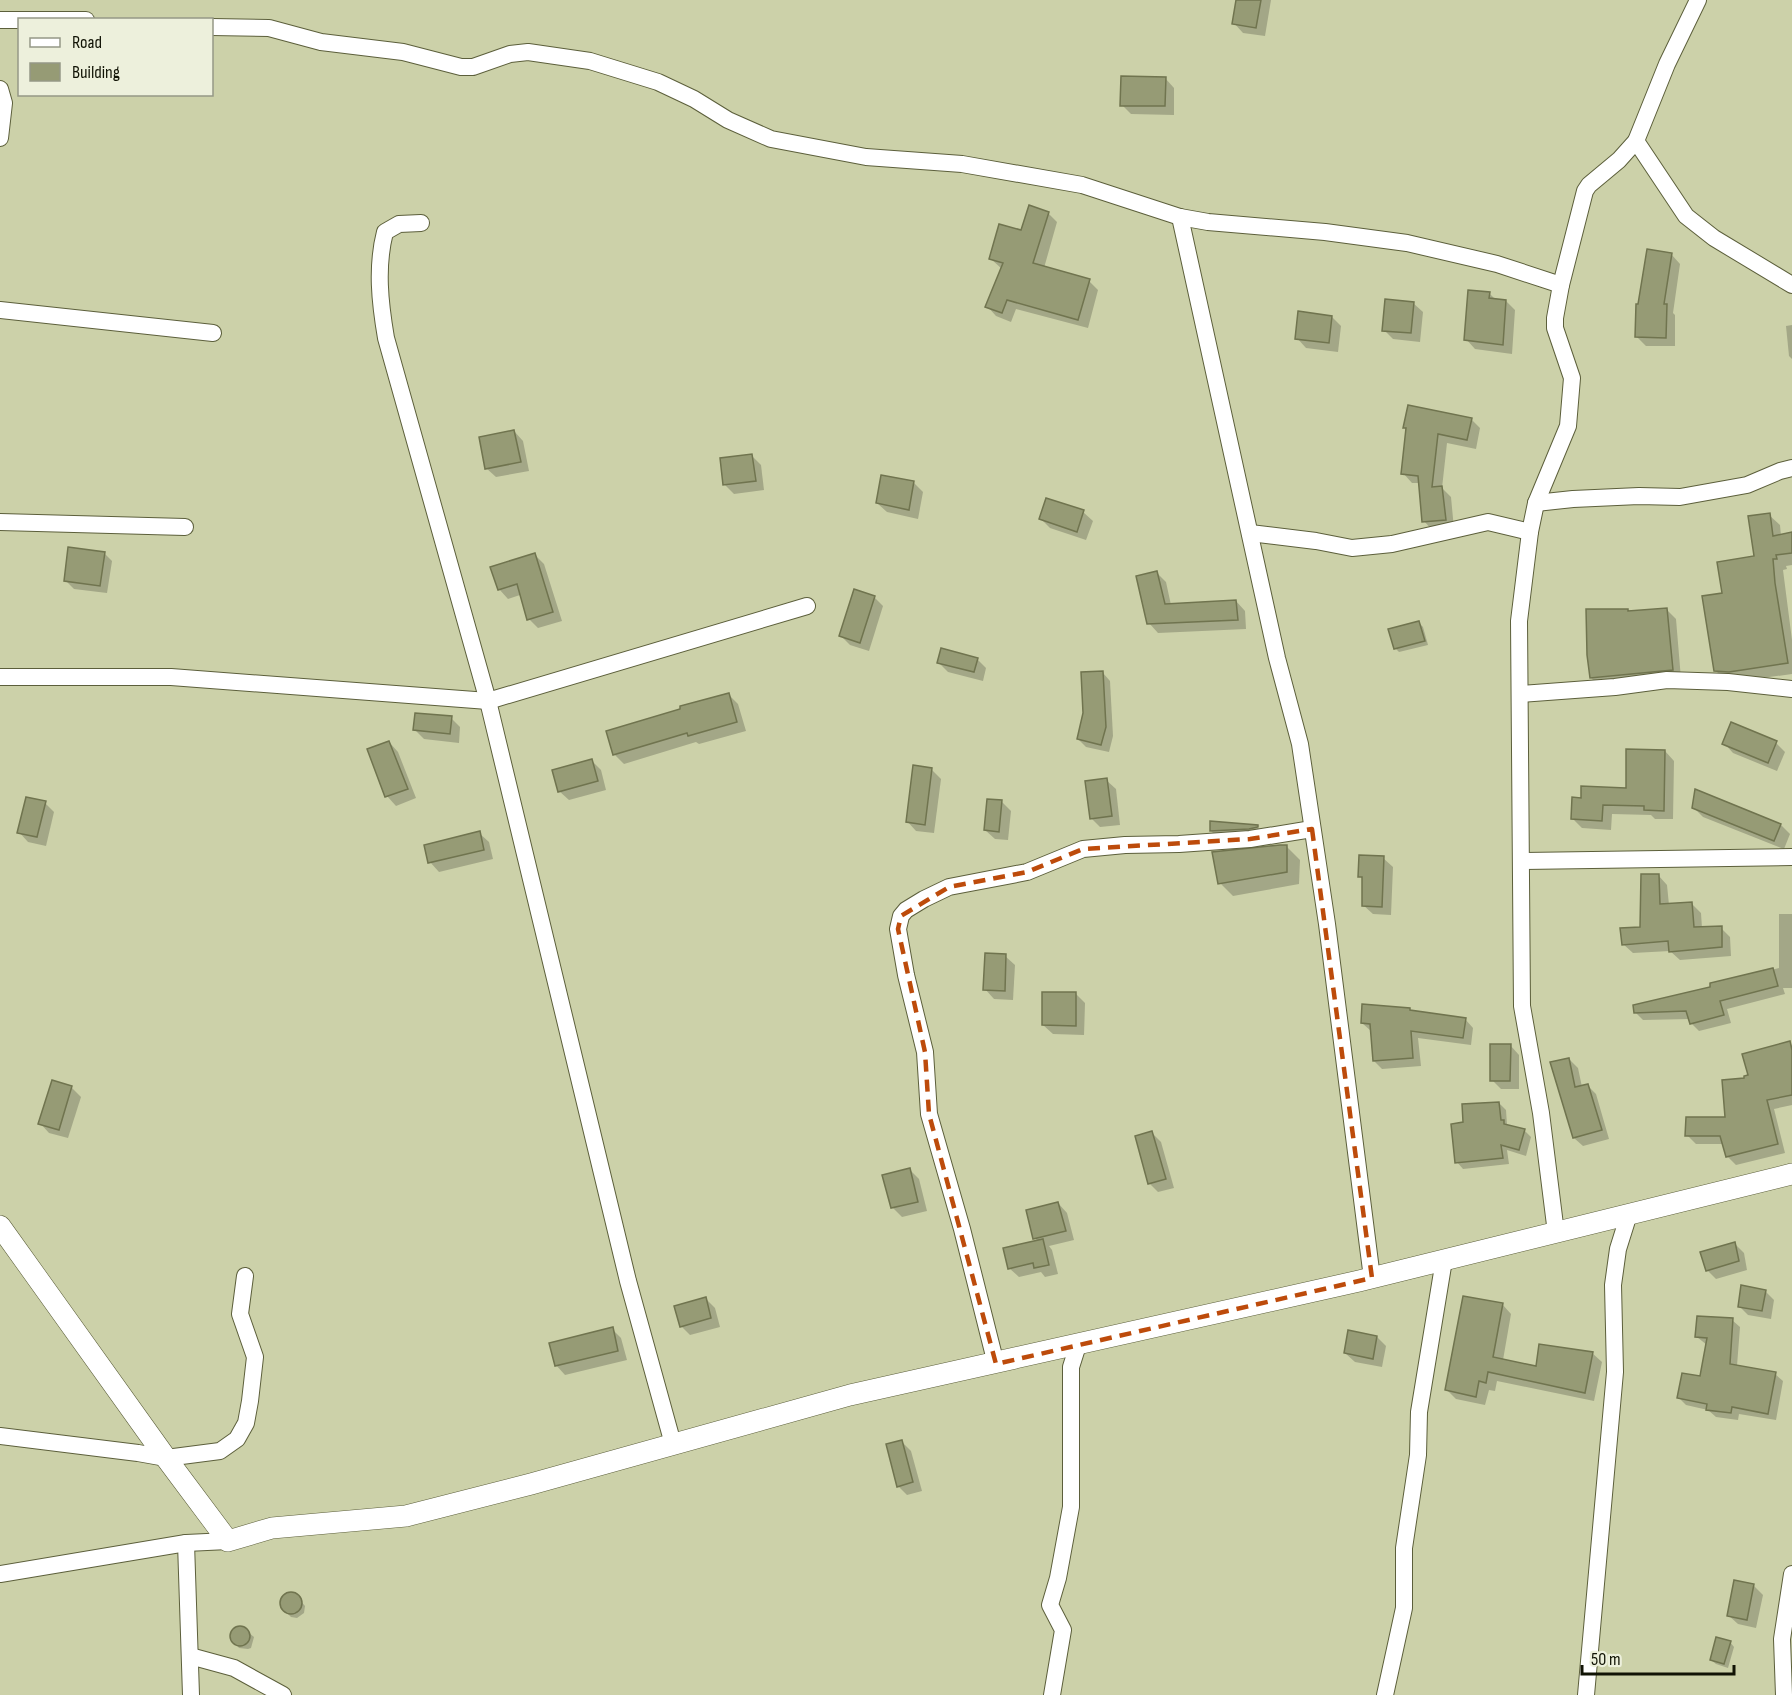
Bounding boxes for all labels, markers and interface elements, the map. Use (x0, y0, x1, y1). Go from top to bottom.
legend (18, 18, 213, 96)
text: Road (72, 32, 102, 53)
text: Building (72, 62, 120, 83)
scale bar (1582, 1638, 1734, 1676)
text: 50 m (1591, 1649, 1621, 1670)

